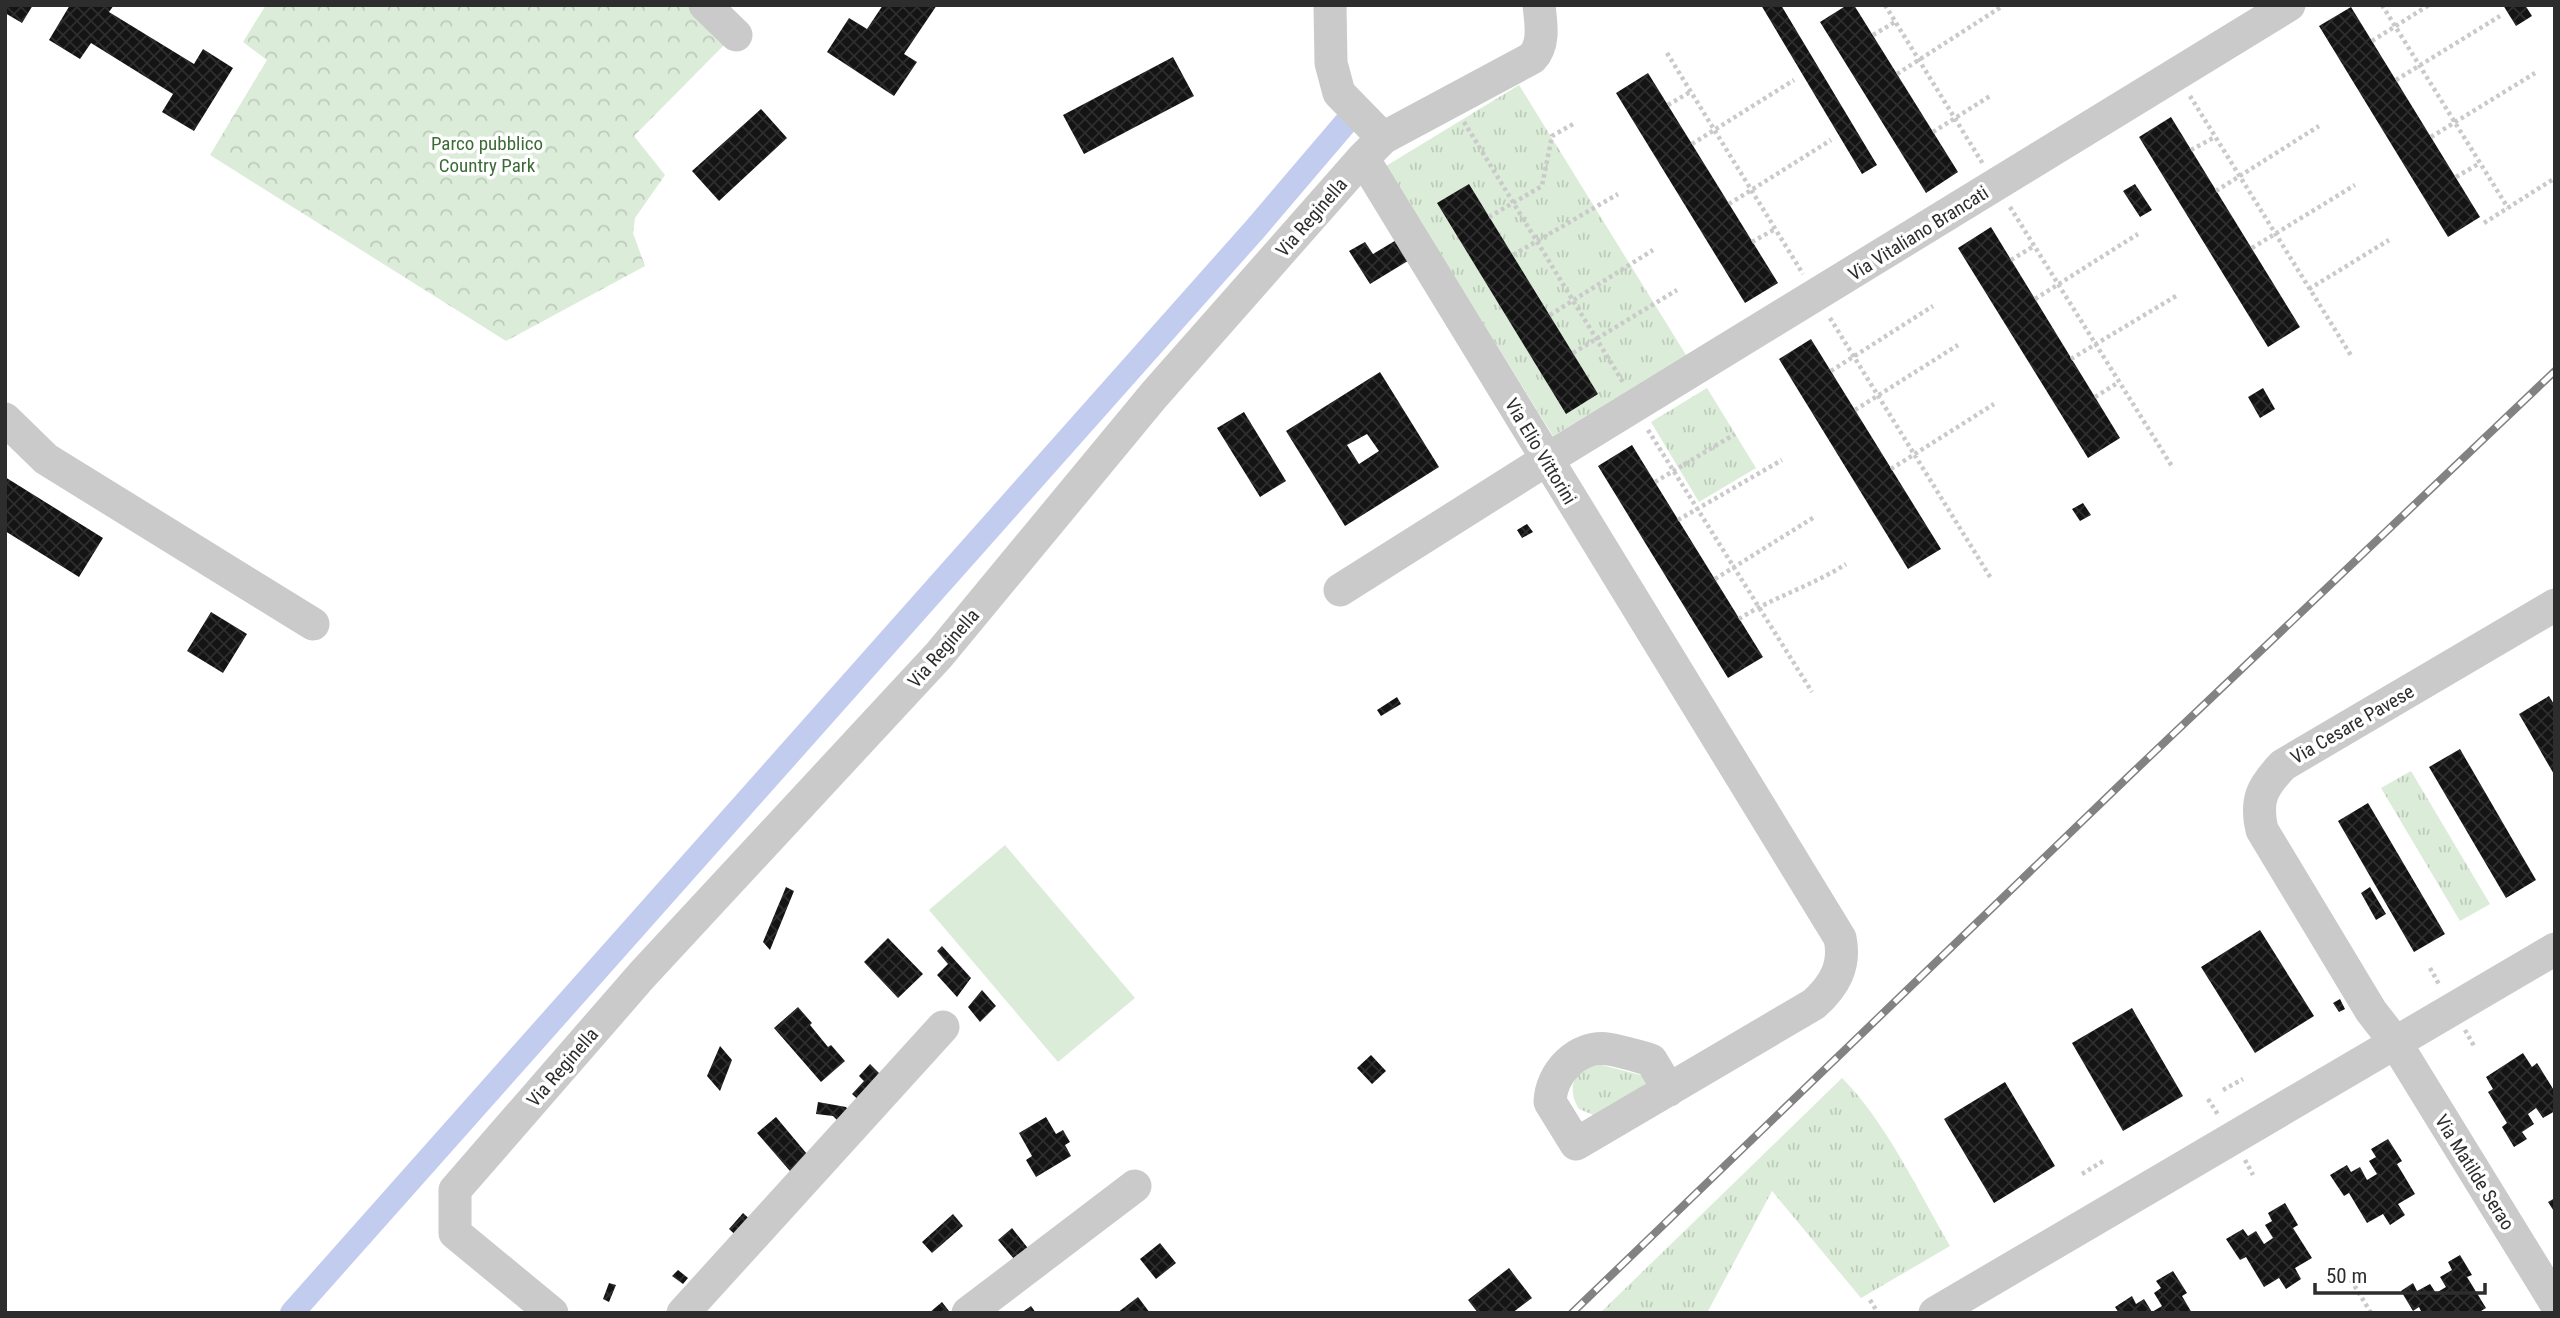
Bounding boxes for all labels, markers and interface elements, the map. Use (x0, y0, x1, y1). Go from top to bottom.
park label: Parco pubblico Country Park (431, 132, 543, 177)
street label: Via Reginella (1271, 173, 1352, 262)
street label: Via Vitaliano Brancati (1844, 181, 1993, 286)
street label: Via Elio Vittorini (1500, 394, 1581, 509)
street label: Via Reginella (903, 604, 984, 693)
street label: Via Cesare Pavese (2286, 680, 2418, 769)
street label: Via Reginella (522, 1023, 603, 1112)
street label: Via Matilde Serao (2430, 1110, 2519, 1234)
scale bar (2315, 1252, 2485, 1296)
text: 50 m (2326, 1264, 2367, 1288)

